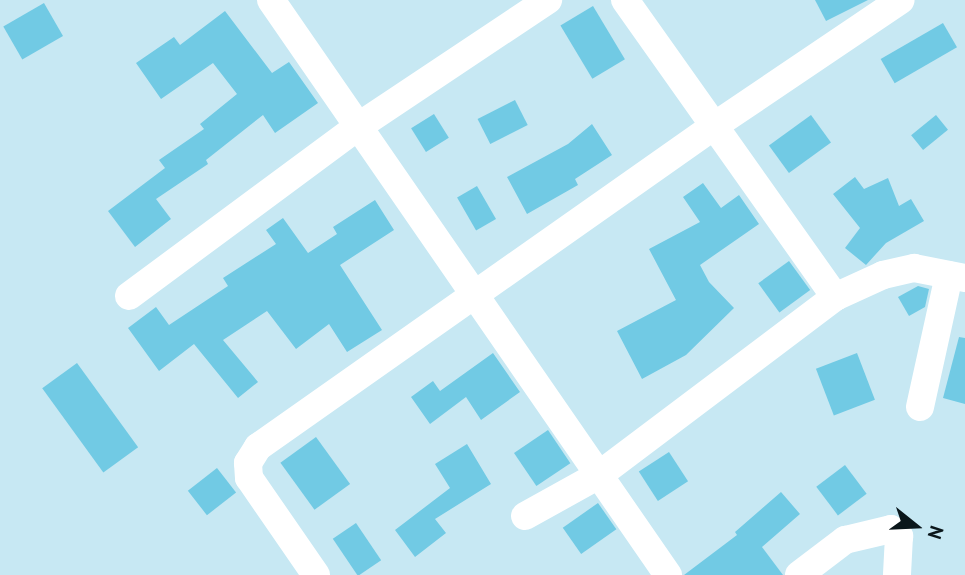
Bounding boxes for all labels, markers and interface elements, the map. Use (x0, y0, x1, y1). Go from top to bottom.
north arrow (881, 491, 951, 561)
text: N (923, 523, 949, 542)

